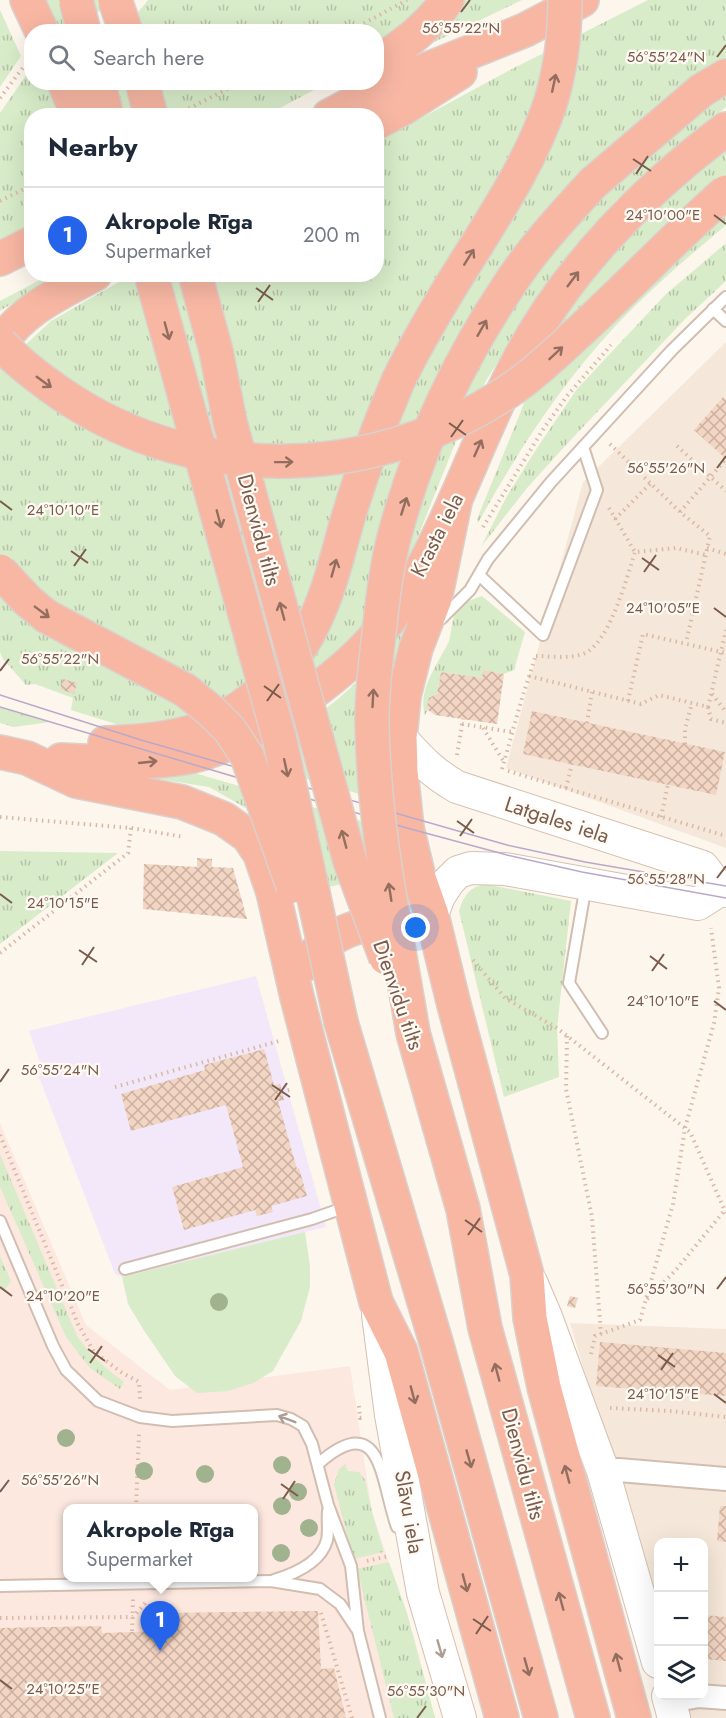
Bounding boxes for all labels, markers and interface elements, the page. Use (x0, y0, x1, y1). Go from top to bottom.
text: 56°55'22"N (422, 17, 500, 39)
search box (24, 24, 384, 90)
icon: search (45, 41, 78, 74)
text: Search here (93, 41, 204, 73)
text: 56°55'24"N (627, 46, 705, 68)
one-way arrow (549, 74, 560, 93)
text: Nearby (48, 128, 137, 166)
text: 24°10'00"E (626, 204, 700, 226)
text: Akropole Rīga (105, 205, 253, 237)
text: 1 (62, 221, 73, 250)
text: 200 m (303, 221, 360, 250)
text: Supermarket (105, 237, 211, 266)
one-way arrow (463, 249, 475, 266)
one-way arrow (566, 271, 579, 287)
one-way arrow (476, 320, 488, 337)
one-way arrow (162, 321, 173, 340)
one-way arrow (549, 346, 564, 360)
one-way arrow (36, 375, 52, 388)
one-way arrow (473, 440, 484, 458)
one-way arrow (274, 456, 294, 468)
text: 56°55'26"N (627, 457, 705, 479)
street label: Dienvidu tilts (230, 471, 288, 589)
street label: Krasta iela (403, 488, 471, 582)
one-way arrow (399, 497, 410, 516)
text: 24°10'10"E (27, 499, 99, 521)
one-way arrow (214, 509, 225, 528)
one-way arrow (329, 559, 340, 578)
text: 24°10'05"E (626, 597, 700, 619)
one-way arrow (275, 601, 287, 620)
one-way arrow (33, 605, 49, 618)
text: 56°55'22"N (21, 648, 99, 670)
one-way arrow (368, 689, 379, 709)
one-way arrow (138, 756, 158, 767)
one-way arrow (281, 758, 292, 777)
street label: Latgales iela (501, 789, 613, 851)
one-way arrow (338, 830, 350, 849)
text: 56°55'28"N (627, 868, 705, 890)
one-way arrow (384, 883, 395, 902)
text: 24°10'15"E (27, 892, 99, 914)
your location (401, 913, 430, 942)
street label: Dienvidu tilts (365, 936, 431, 1054)
text: 24°10'10"E (627, 990, 699, 1012)
text: 56°55'24"N (21, 1059, 99, 1081)
text: 56°55'30"N (627, 1278, 705, 1300)
text: 24°10'20"E (26, 1285, 100, 1307)
one-way arrow (491, 1363, 503, 1382)
text: 24°10'15"E (627, 1383, 699, 1405)
one-way arrow (408, 1385, 419, 1404)
street label: Dienvidu tilts (494, 1405, 552, 1523)
one-way arrow (279, 1412, 297, 1423)
one-way arrow (463, 1449, 475, 1468)
one-way arrow (561, 1464, 572, 1483)
street label: Slāvu iela (387, 1468, 431, 1556)
text: 56°55'26"N (21, 1469, 99, 1491)
popup (63, 1504, 258, 1582)
text: Akropole Rīga (87, 1513, 234, 1545)
map controls (654, 1538, 708, 1700)
button: + (654, 1538, 708, 1592)
text: Supermarket (87, 1545, 192, 1574)
one-way arrow (459, 1573, 471, 1592)
one-way arrow (554, 1592, 566, 1611)
button: − (654, 1592, 708, 1646)
pin: 1 (140, 1602, 180, 1651)
one-way arrow (435, 1639, 446, 1658)
button: layers (654, 1646, 708, 1700)
one-way arrow (612, 1652, 624, 1671)
one-way arrow (522, 1657, 533, 1676)
text: 24°10'25"E (26, 1678, 100, 1700)
text: 56°55'30"N (387, 1680, 465, 1702)

